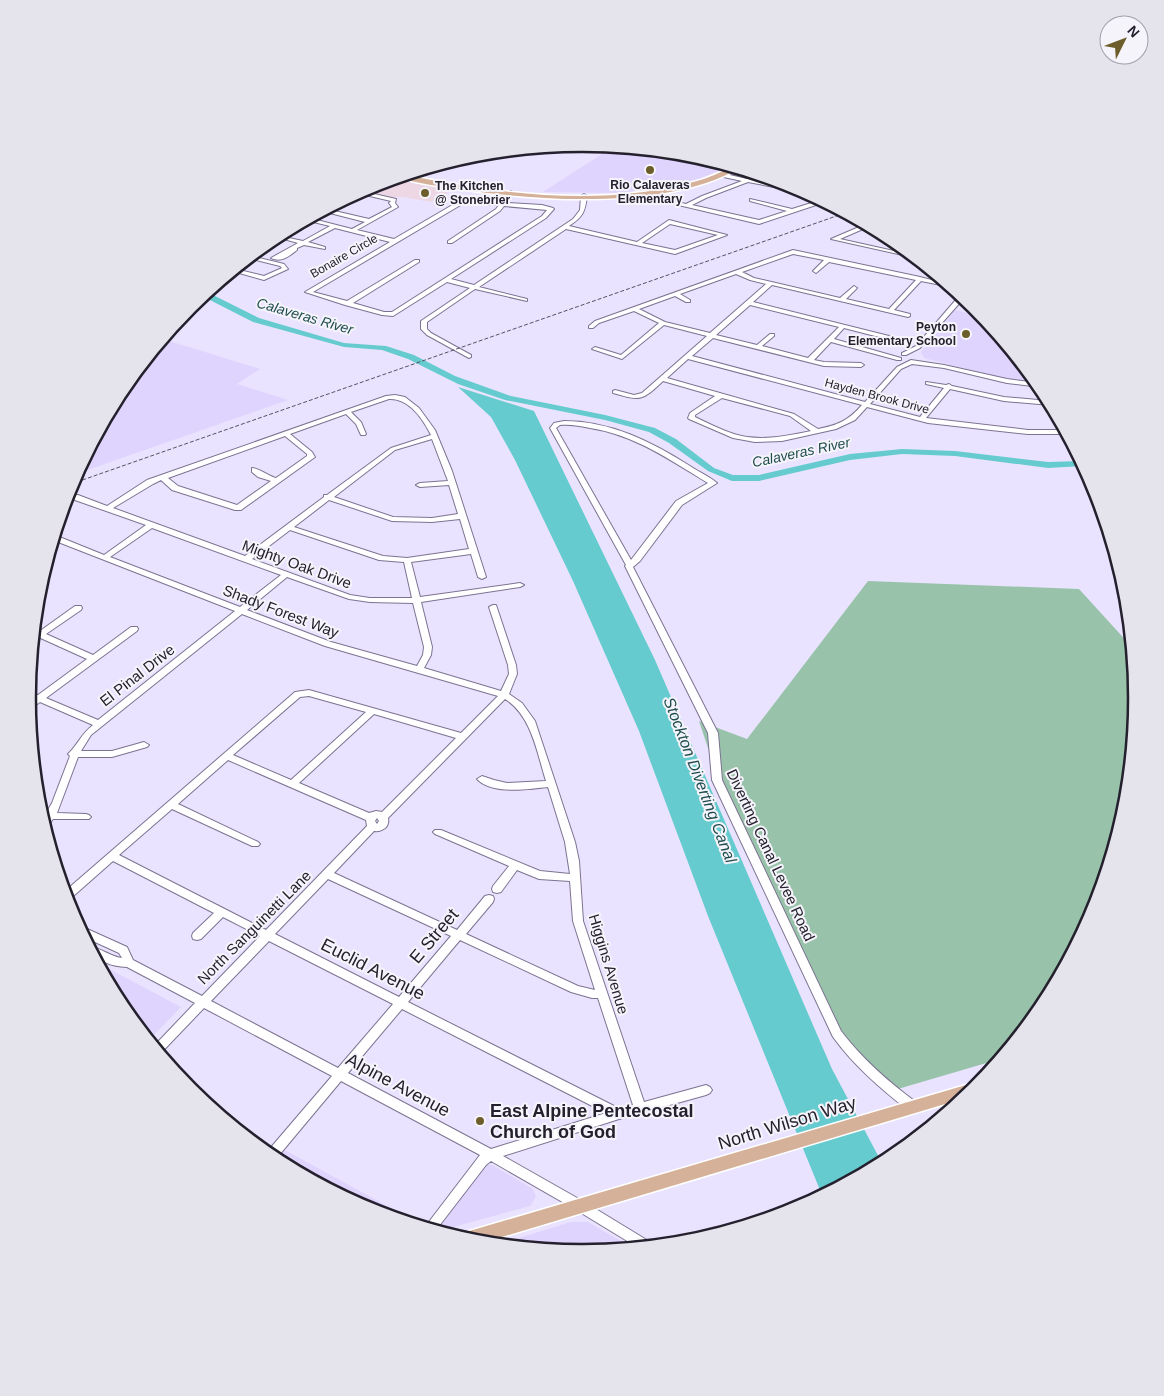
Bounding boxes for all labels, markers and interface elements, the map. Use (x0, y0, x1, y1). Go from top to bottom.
north arrow (1099, 15, 1149, 65)
text: N (1124, 22, 1143, 40)
marker: Rio Calaveras Elementary (644, 164, 656, 176)
place label: Rio Calaveras Elementary (610, 178, 690, 206)
place label: The Kitchen @ Stonebrier (435, 179, 510, 207)
marker: The Kitchen @ Stonebrier (419, 187, 431, 199)
street label: Bonaire Circle (308, 231, 380, 281)
water label: Calaveras River (255, 295, 356, 338)
place label: Peyton Elementary School (848, 320, 956, 348)
marker: Peyton Elementary School (960, 328, 972, 340)
street label: Hayden Brook Drive (823, 375, 931, 417)
water label: Calaveras River (751, 434, 853, 470)
street label: Mighty Oak Drive (240, 536, 354, 592)
street label: Shady Forest Way (221, 581, 342, 641)
street label: El Pinal Drive (96, 641, 178, 709)
water label: Stockton Diverting Canal (661, 695, 740, 866)
street label: Diverting Canal Levee Road (724, 766, 818, 944)
street label: North Sanguinetti Lane (194, 867, 314, 987)
street label: E Street (405, 905, 463, 967)
street label: Higgins Avenue (586, 912, 632, 1016)
street label: Euclid Avenue (318, 934, 428, 1004)
street label: Alpine Avenue (343, 1049, 453, 1121)
street label: North Wilson Way (716, 1092, 858, 1154)
place label: East Alpine Pentecostal Church of God (490, 1101, 693, 1142)
marker: East Alpine Pentecostal Church of God (474, 1115, 486, 1127)

